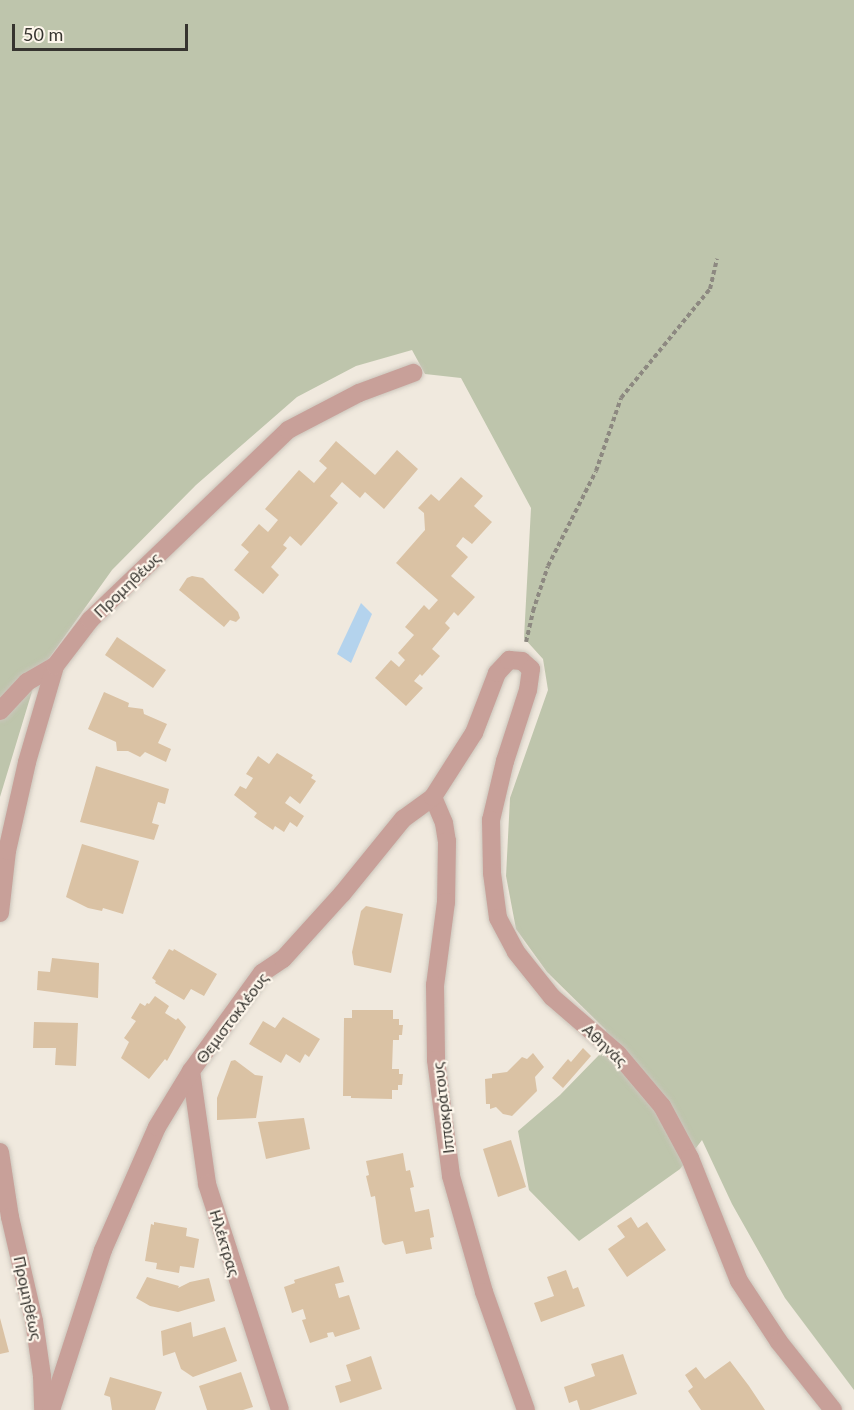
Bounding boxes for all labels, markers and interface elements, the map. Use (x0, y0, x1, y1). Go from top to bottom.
scale bar (15, 12, 190, 50)
text: 50 m (23, 23, 63, 45)
street label: Προμηθέως (90, 548, 164, 622)
street label: Θεμιστοκλέους (192, 969, 272, 1067)
street label: Αθηνάς (579, 1020, 631, 1070)
street label: Ιπποκράτους (428, 1061, 458, 1155)
street label: Ηλέκτρας (206, 1207, 244, 1279)
street label: Προμηθέως (10, 1254, 46, 1342)

